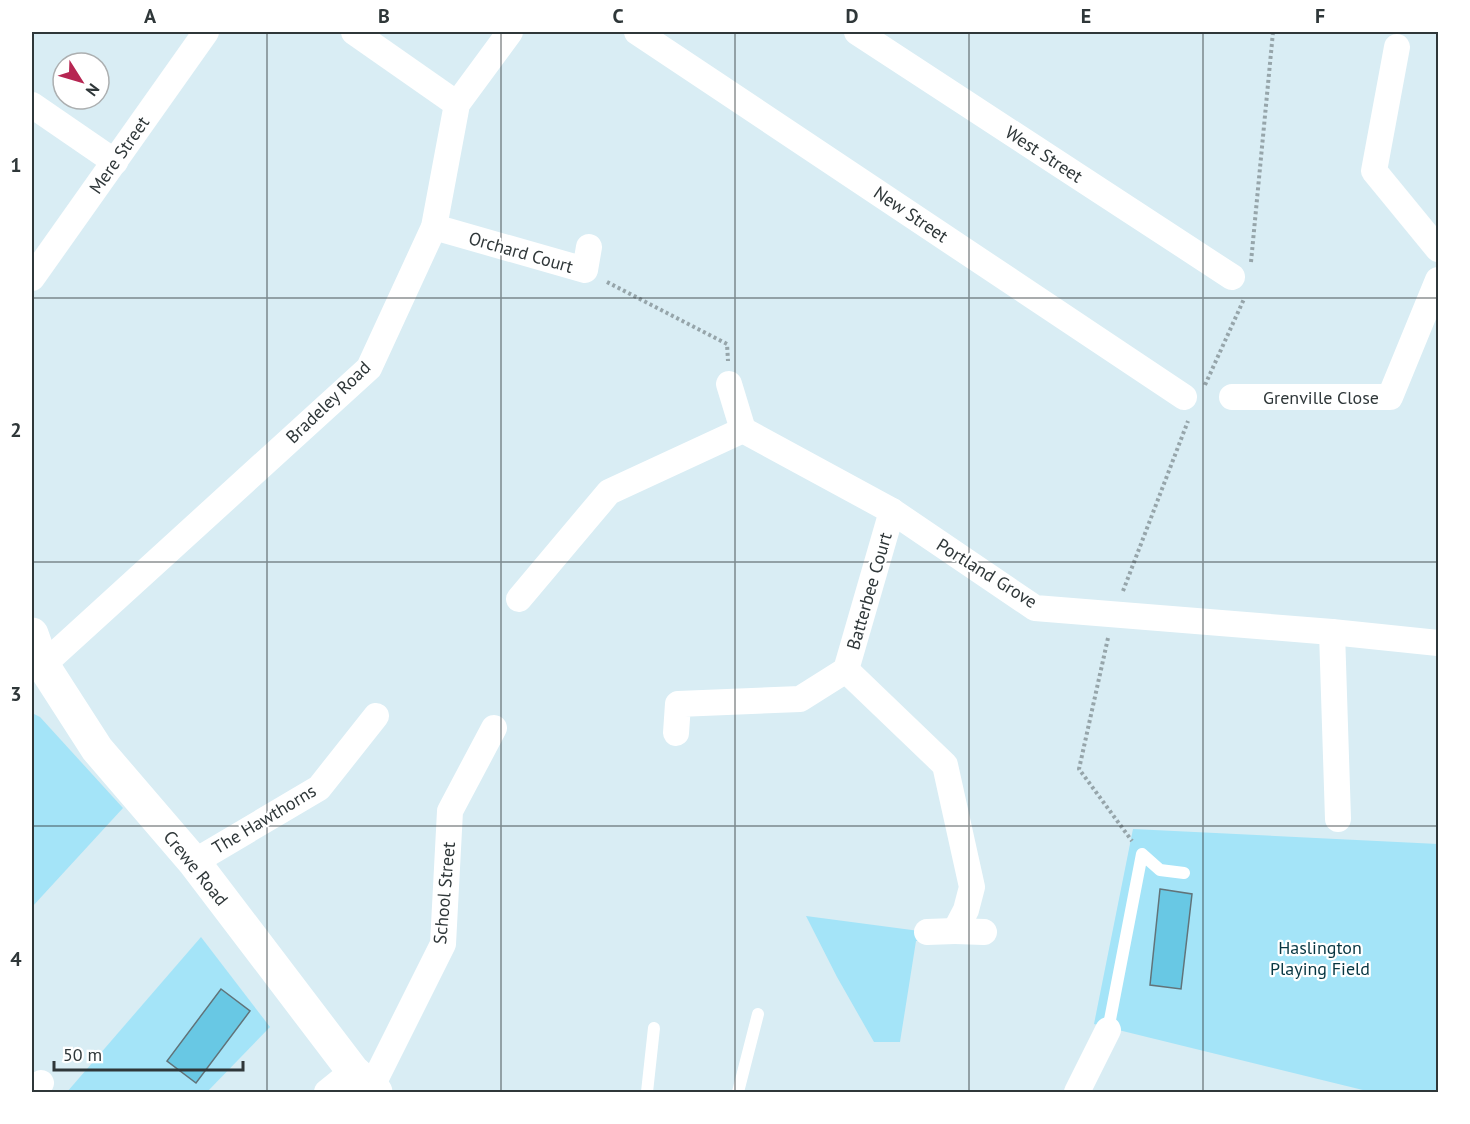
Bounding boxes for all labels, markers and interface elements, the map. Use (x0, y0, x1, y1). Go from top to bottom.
text: A (144, 3, 157, 29)
text: B (378, 3, 390, 29)
text: C (612, 3, 624, 29)
text: D (846, 3, 859, 29)
text: E (1081, 3, 1091, 29)
text: F (1315, 3, 1325, 29)
north arrow (51, 51, 111, 111)
text: N (82, 80, 104, 100)
street label: Mere Street (84, 112, 154, 198)
street label: West Street (1001, 120, 1087, 188)
text: 1 (10, 152, 22, 178)
street label: New Street (869, 181, 953, 247)
street label: Orchard Court (466, 226, 576, 278)
street label: Bradeley Road (281, 356, 375, 448)
street label: Grenville Close (1263, 386, 1379, 409)
text: 2 (10, 417, 22, 443)
street label: Batterbee Court (841, 530, 897, 652)
street label: Portland Grove (932, 533, 1042, 613)
text: 3 (10, 681, 22, 707)
street label: The Hawthorns (208, 779, 320, 859)
street label: Crewe Road (159, 826, 233, 910)
street label: School Street (428, 841, 460, 945)
park label: Haslington Playing Field (1270, 936, 1370, 980)
text: 4 (10, 946, 22, 972)
scale bar (54, 1034, 243, 1072)
text: 50 m (63, 1043, 102, 1066)

